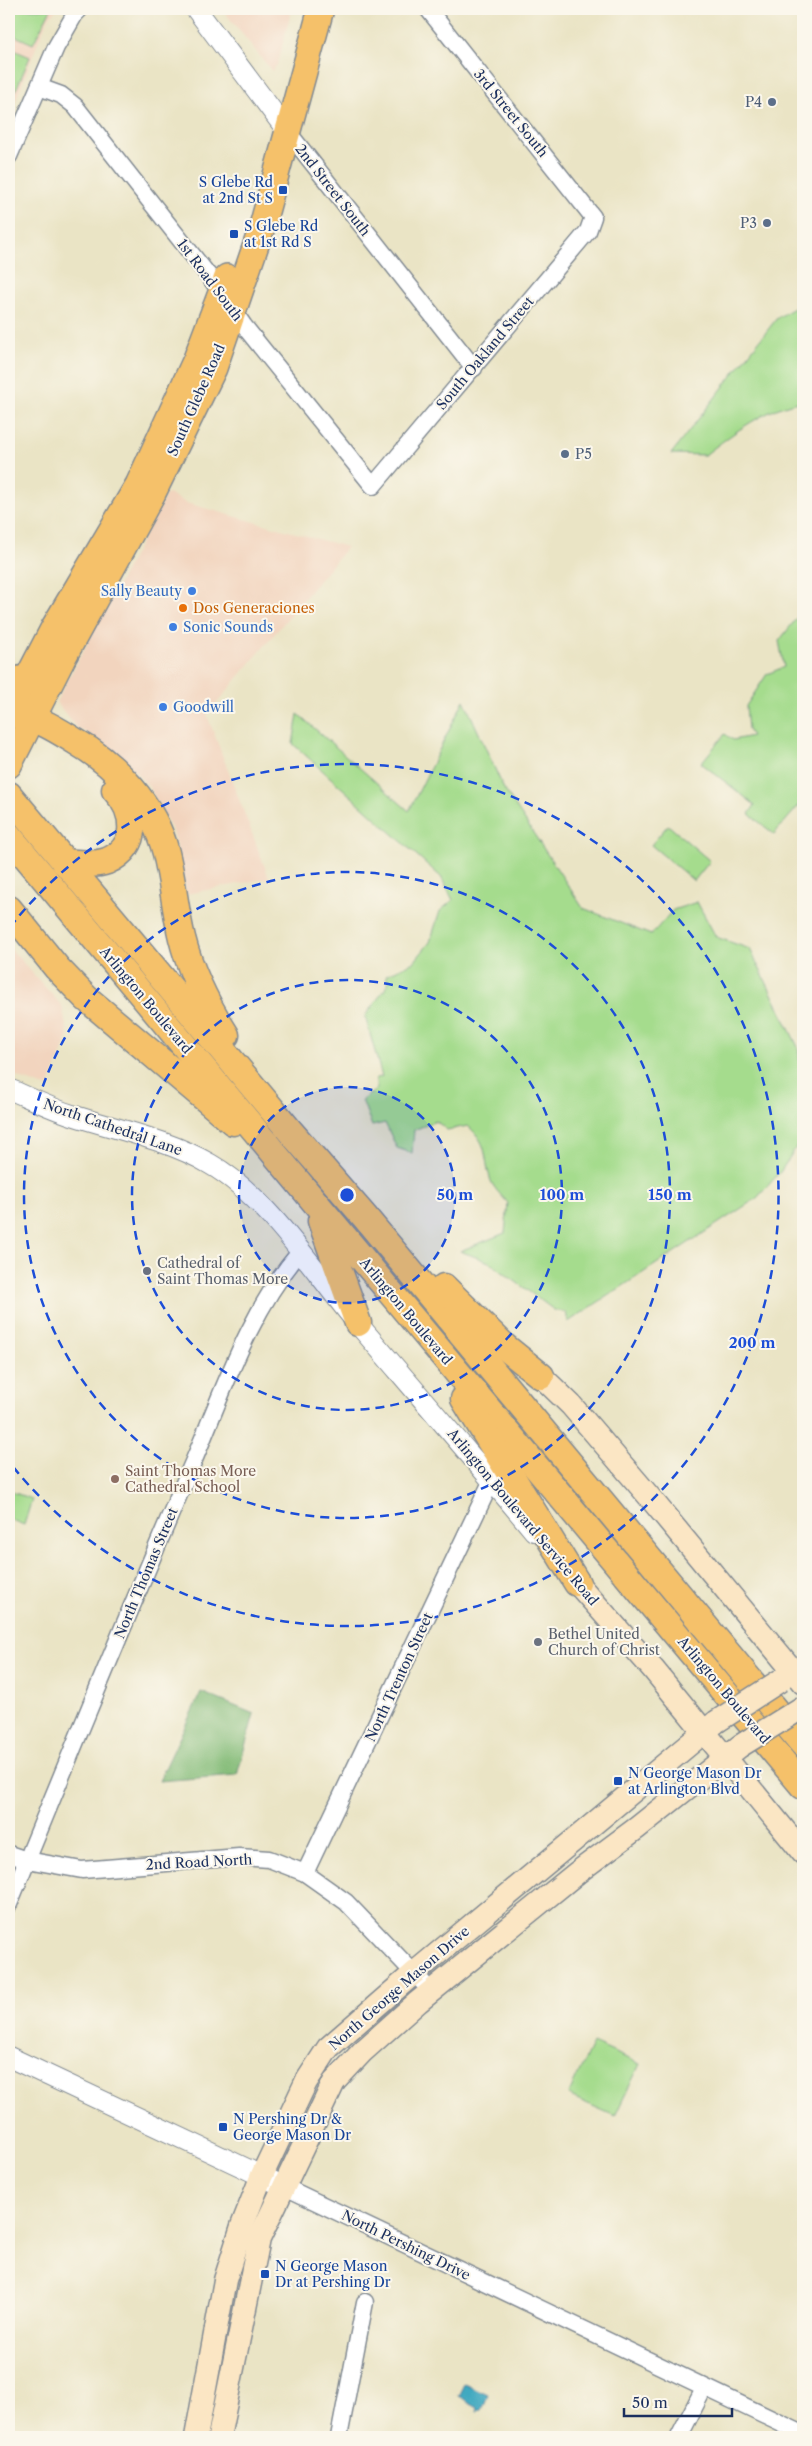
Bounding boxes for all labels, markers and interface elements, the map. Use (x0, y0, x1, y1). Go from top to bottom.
street label: 3rd Street South (470, 65, 552, 161)
place label: P4 (745, 93, 762, 111)
marker: P4 (766, 96, 778, 108)
street label: 2nd Street South (291, 140, 375, 240)
place label: S Glebe Rd at 2nd St S (199, 173, 273, 207)
marker: S Glebe Rd at 2nd St S (277, 184, 289, 196)
place label: P3 (740, 214, 757, 232)
place label: S Glebe Rd at 1st Rd S (244, 217, 319, 251)
marker: P3 (761, 217, 773, 229)
marker: S Glebe Rd at 1st Rd S (228, 228, 240, 240)
street label: 1st Road South (173, 235, 247, 325)
street label: South Oakland Street (432, 293, 538, 413)
street label: South Glebe Road (163, 341, 229, 459)
place label: P5 (575, 445, 592, 463)
marker: P5 (559, 448, 571, 460)
place label: Sally Beauty (101, 582, 182, 600)
marker: Sally Beauty (186, 585, 198, 597)
place label: Dos Generaciones (193, 599, 315, 617)
marker: Dos Generaciones (177, 602, 189, 614)
place label: Sonic Sounds (183, 618, 273, 636)
marker: Sonic Sounds (167, 621, 179, 633)
place label: Goodwill (173, 698, 234, 716)
marker: Goodwill (157, 701, 169, 713)
street label: Arlington Boulevard (95, 942, 196, 1058)
street label: North Cathedral Lane (41, 1095, 185, 1159)
text: 50 m (437, 1185, 473, 1204)
text: 100 m (540, 1185, 584, 1204)
text: 150 m (648, 1185, 692, 1204)
centre of rings (338, 1186, 356, 1204)
street label: Arlington Boulevard (355, 1253, 456, 1369)
place label: Cathedral of Saint Thomas More (157, 1254, 288, 1288)
marker: Cathedral of Saint Thomas More (141, 1265, 153, 1277)
text: 200 m (729, 1333, 775, 1352)
street label: Arlington Boulevard Service Road (443, 1424, 603, 1610)
place label: Saint Thomas More Cathedral School (125, 1462, 256, 1496)
marker: Saint Thomas More Cathedral School (109, 1473, 121, 1485)
street label: North Thomas Street (110, 1505, 182, 1641)
street label: North Trenton Street (361, 1610, 437, 1744)
place label: Bethel United Church of Christ (548, 1625, 660, 1659)
street label: Arlington Boulevard (673, 1632, 774, 1748)
marker: Bethel United Church of Christ (532, 1636, 544, 1648)
place label: N George Mason Dr at Arlington Blvd (628, 1764, 762, 1798)
marker: N George Mason Dr at Arlington Blvd (612, 1775, 624, 1787)
street label: 2nd Road North (145, 1850, 253, 1874)
street label: North George Mason Drive (325, 1922, 473, 2054)
place label: N Pershing Dr & George Mason Dr (233, 2110, 351, 2144)
marker: N Pershing Dr & George Mason Dr (217, 2121, 229, 2133)
street label: North Pershing Drive (339, 2206, 474, 2284)
place label: N George Mason Dr at Pershing Dr (275, 2257, 391, 2291)
marker: N George Mason Dr at Pershing Dr (259, 2268, 271, 2280)
scale bar (624, 2386, 732, 2418)
text: 50 m (632, 2393, 668, 2412)

